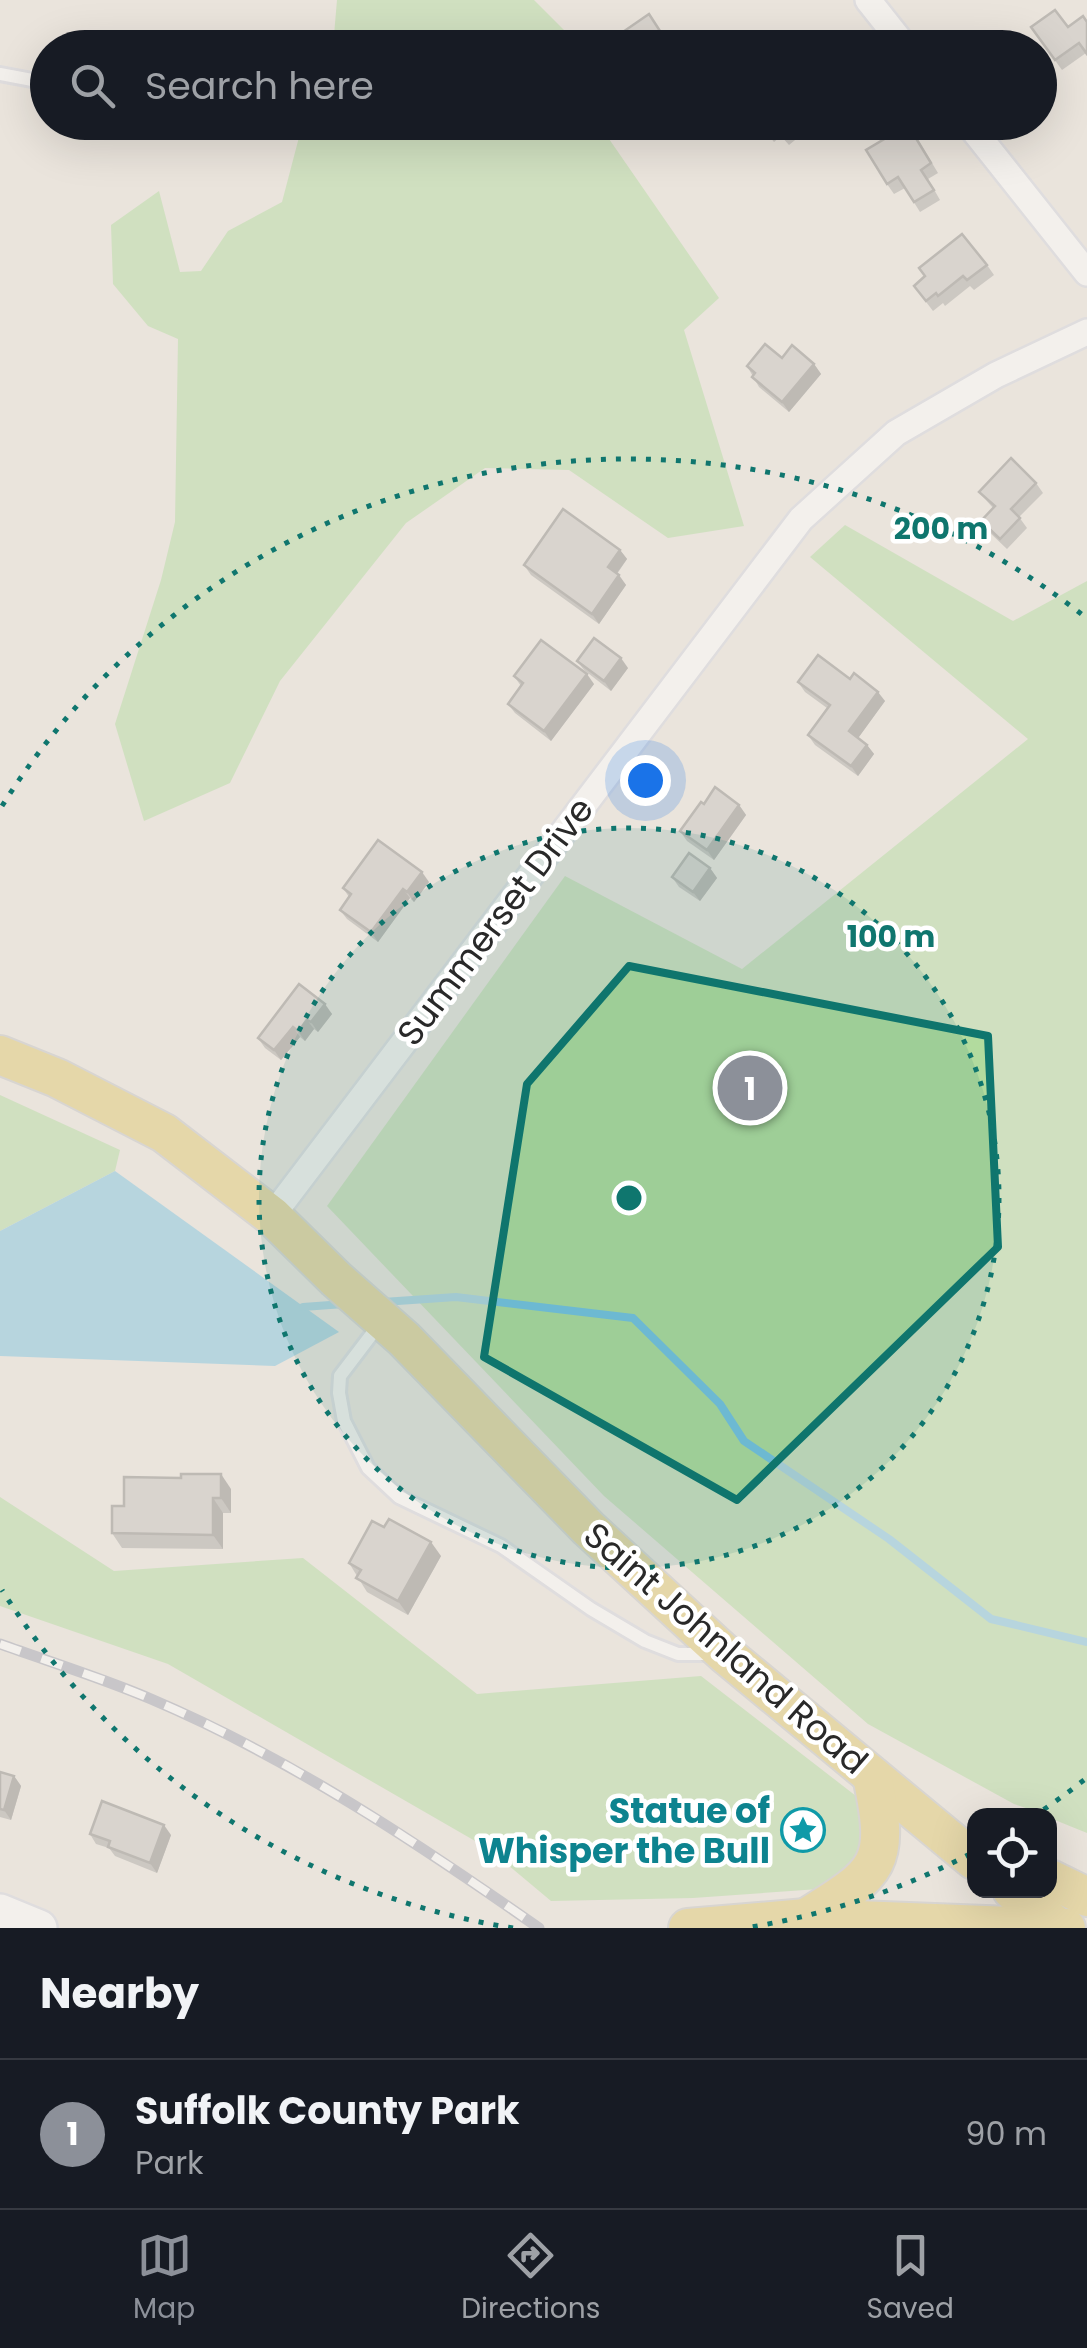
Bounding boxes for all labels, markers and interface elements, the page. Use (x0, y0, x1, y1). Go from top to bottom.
search box (30, 30, 1057, 140)
icon: search (65, 58, 120, 113)
text: Search here (145, 59, 374, 112)
text: 200 m (894, 507, 988, 550)
your location (620, 755, 671, 806)
street label: Summerset Drive (385, 787, 605, 1055)
text: 100 m (847, 915, 935, 958)
pin: 1 (718, 1050, 782, 1126)
centre of rings (611, 1180, 647, 1216)
street label: Saint Johnland Road (573, 1511, 879, 1785)
place label: Statue of Whisper the Bull (478, 1786, 770, 1875)
place icon: Statue of Whisper the Bull (780, 1807, 826, 1853)
map controls (967, 1808, 1057, 1898)
button: locate (967, 1808, 1057, 1898)
text: Nearby (40, 1964, 199, 2023)
text: Suffolk County Park (135, 2084, 519, 2137)
text: 1 (66, 2111, 79, 2156)
text: 90 m (965, 2111, 1047, 2156)
text: Park (135, 2140, 204, 2185)
tab: Map (133, 2228, 195, 2330)
tab: Directions (461, 2228, 600, 2330)
tab: Saved (867, 2228, 954, 2330)

